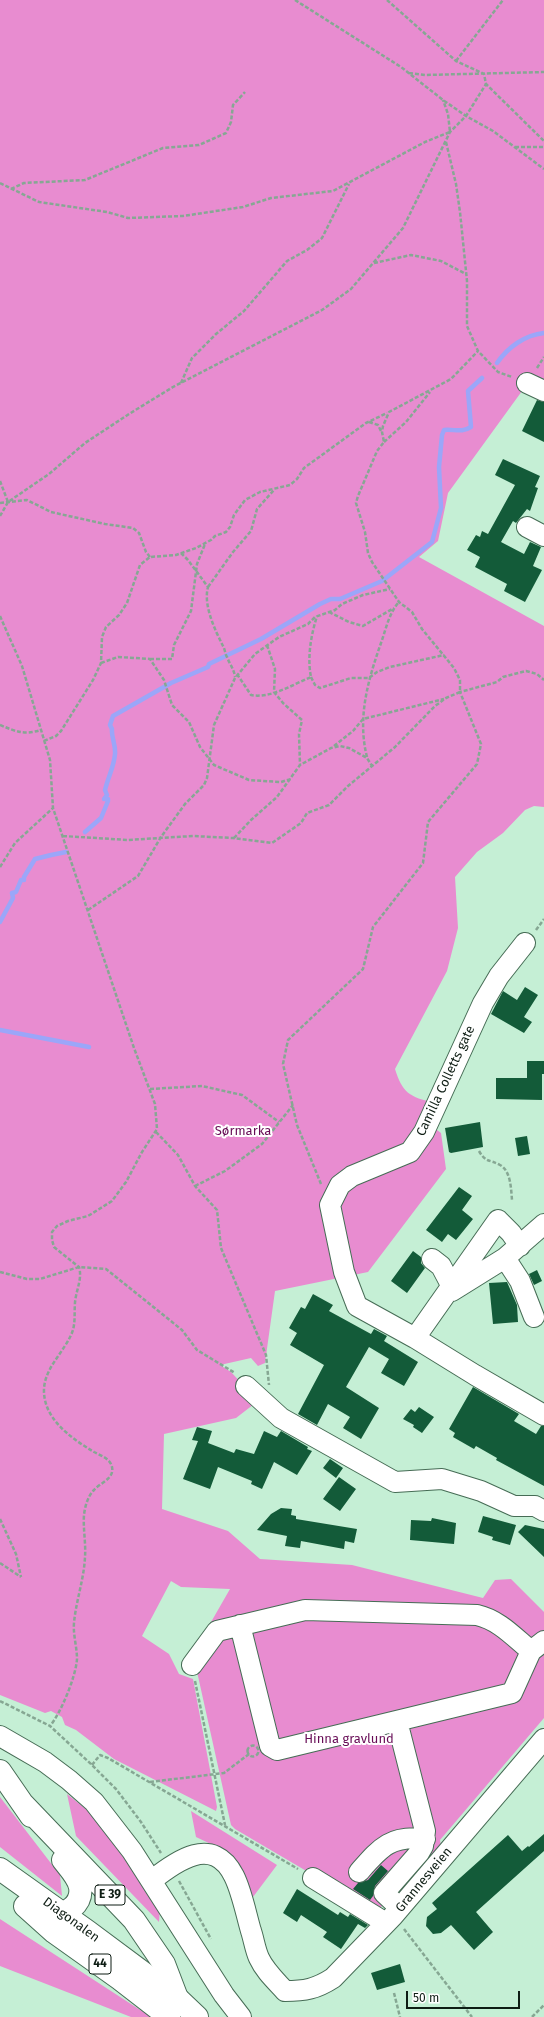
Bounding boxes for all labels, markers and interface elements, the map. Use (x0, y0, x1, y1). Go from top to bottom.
street label: Camilla Colletts gate (413, 1023, 479, 1139)
park label: Sørmarka (215, 1123, 271, 1139)
park label: Hinna gravlund (304, 1731, 394, 1747)
street label: Grannesveien (392, 1844, 456, 1916)
road number: E 39 (95, 1885, 125, 1905)
street label: Diagonalen (40, 1894, 102, 1946)
road number: 44 (89, 1954, 111, 1974)
scale bar (408, 1983, 522, 2009)
text: 50 m (413, 1991, 439, 2005)

